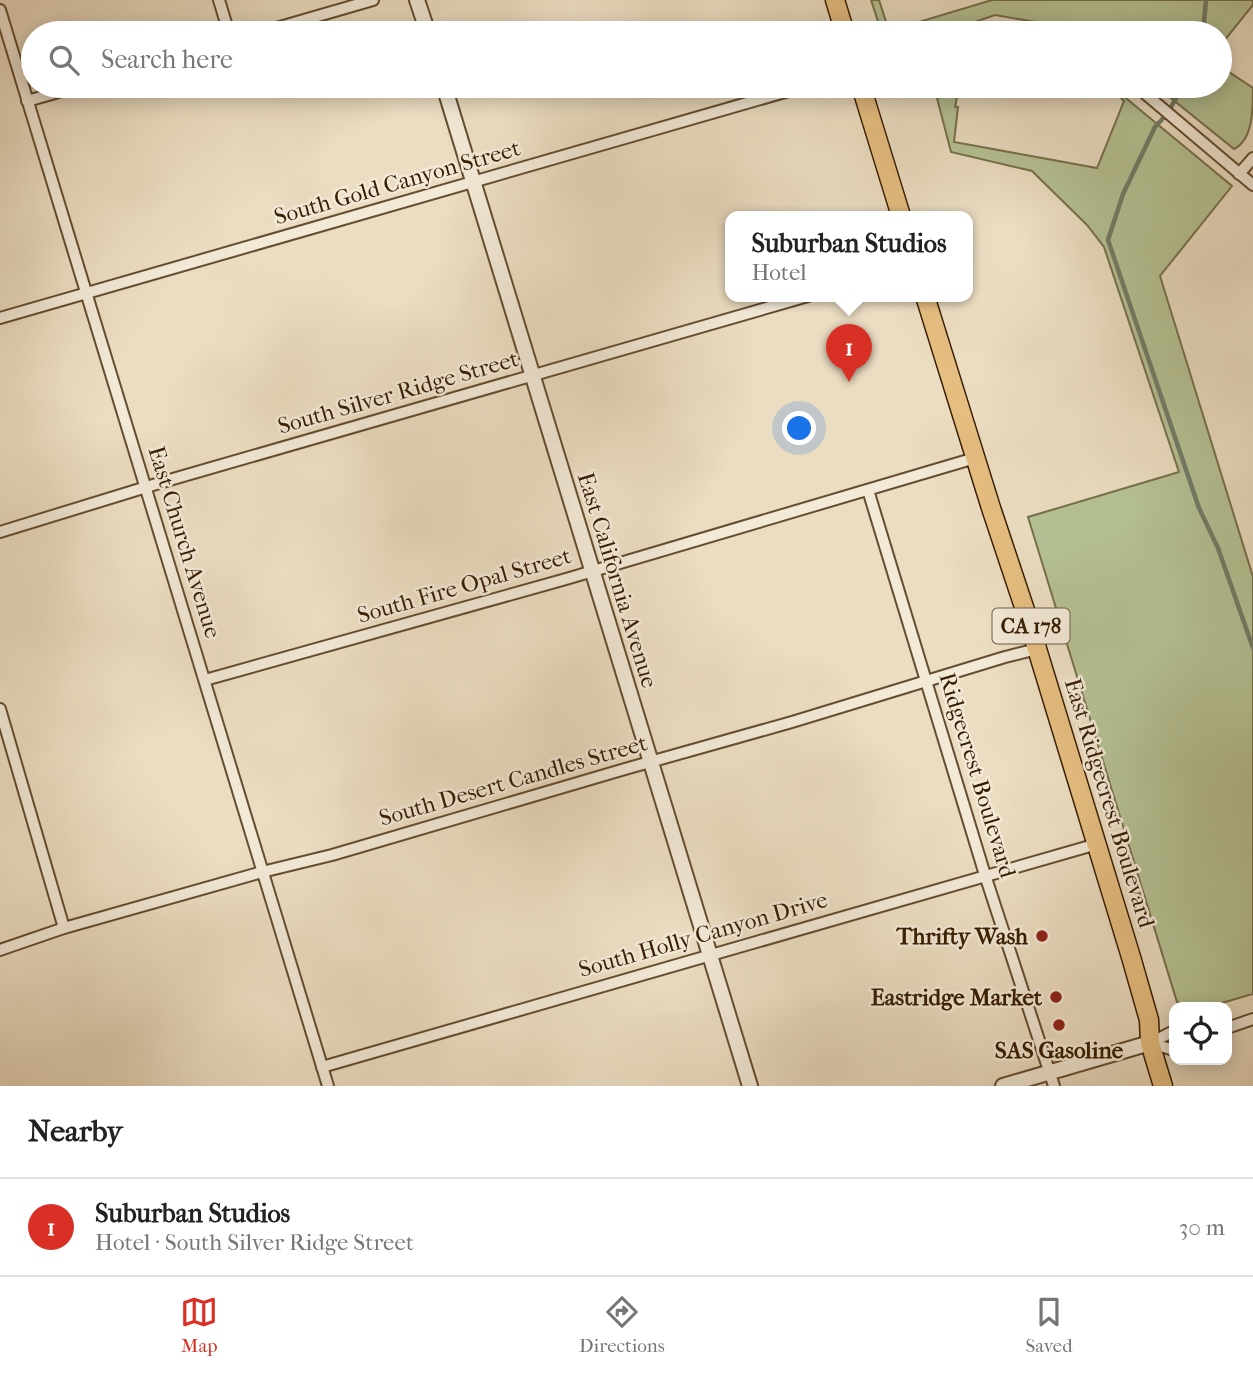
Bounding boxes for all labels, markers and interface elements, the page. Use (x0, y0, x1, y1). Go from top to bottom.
search box (21, 21, 1232, 98)
icon: search (45, 41, 83, 79)
text: Search here (101, 44, 233, 75)
street label: South Gold Canyon Street (271, 134, 523, 231)
popup (725, 211, 973, 302)
text: Suburban Studios (751, 228, 947, 259)
text: Hotel (751, 259, 807, 286)
pin: 1 (826, 324, 872, 382)
street label: South Silver Ridge Street (275, 345, 522, 440)
your location (782, 411, 816, 445)
street label: East Church Avenue (142, 443, 227, 641)
street label: East California Avenue (572, 469, 663, 691)
street label: South Fire Opal Street (354, 542, 574, 629)
road number: CA 178 (992, 608, 1070, 644)
street label: Ridgecrest Boulevard (933, 669, 1022, 881)
street label: East Ridgecrest Boulevard (1059, 675, 1160, 932)
street label: South Desert Candles Street (376, 729, 650, 832)
street label: South Holly Canyon Drive (576, 886, 831, 983)
place label: Thrifty Wash (896, 923, 1029, 950)
marker: Thrifty Wash (1034, 928, 1050, 944)
place label: Eastridge Market (871, 984, 1043, 1011)
marker: Eastridge Market (1048, 989, 1064, 1005)
map controls (1169, 1002, 1232, 1065)
button: locate (1169, 1002, 1232, 1065)
marker: SAS Gasoline (1051, 1017, 1067, 1033)
place label: SAS Gasoline (995, 1037, 1124, 1064)
text: Nearby (28, 1114, 123, 1149)
text: Suburban Studios (95, 1198, 290, 1229)
text: 1 (47, 1214, 55, 1241)
text: 30 m (1179, 1214, 1225, 1241)
text: Hotel · South Silver Ridge Street (95, 1229, 414, 1256)
tab: Map (180, 1293, 218, 1357)
tab: Directions (579, 1293, 665, 1357)
tab: Saved (1025, 1293, 1073, 1357)

